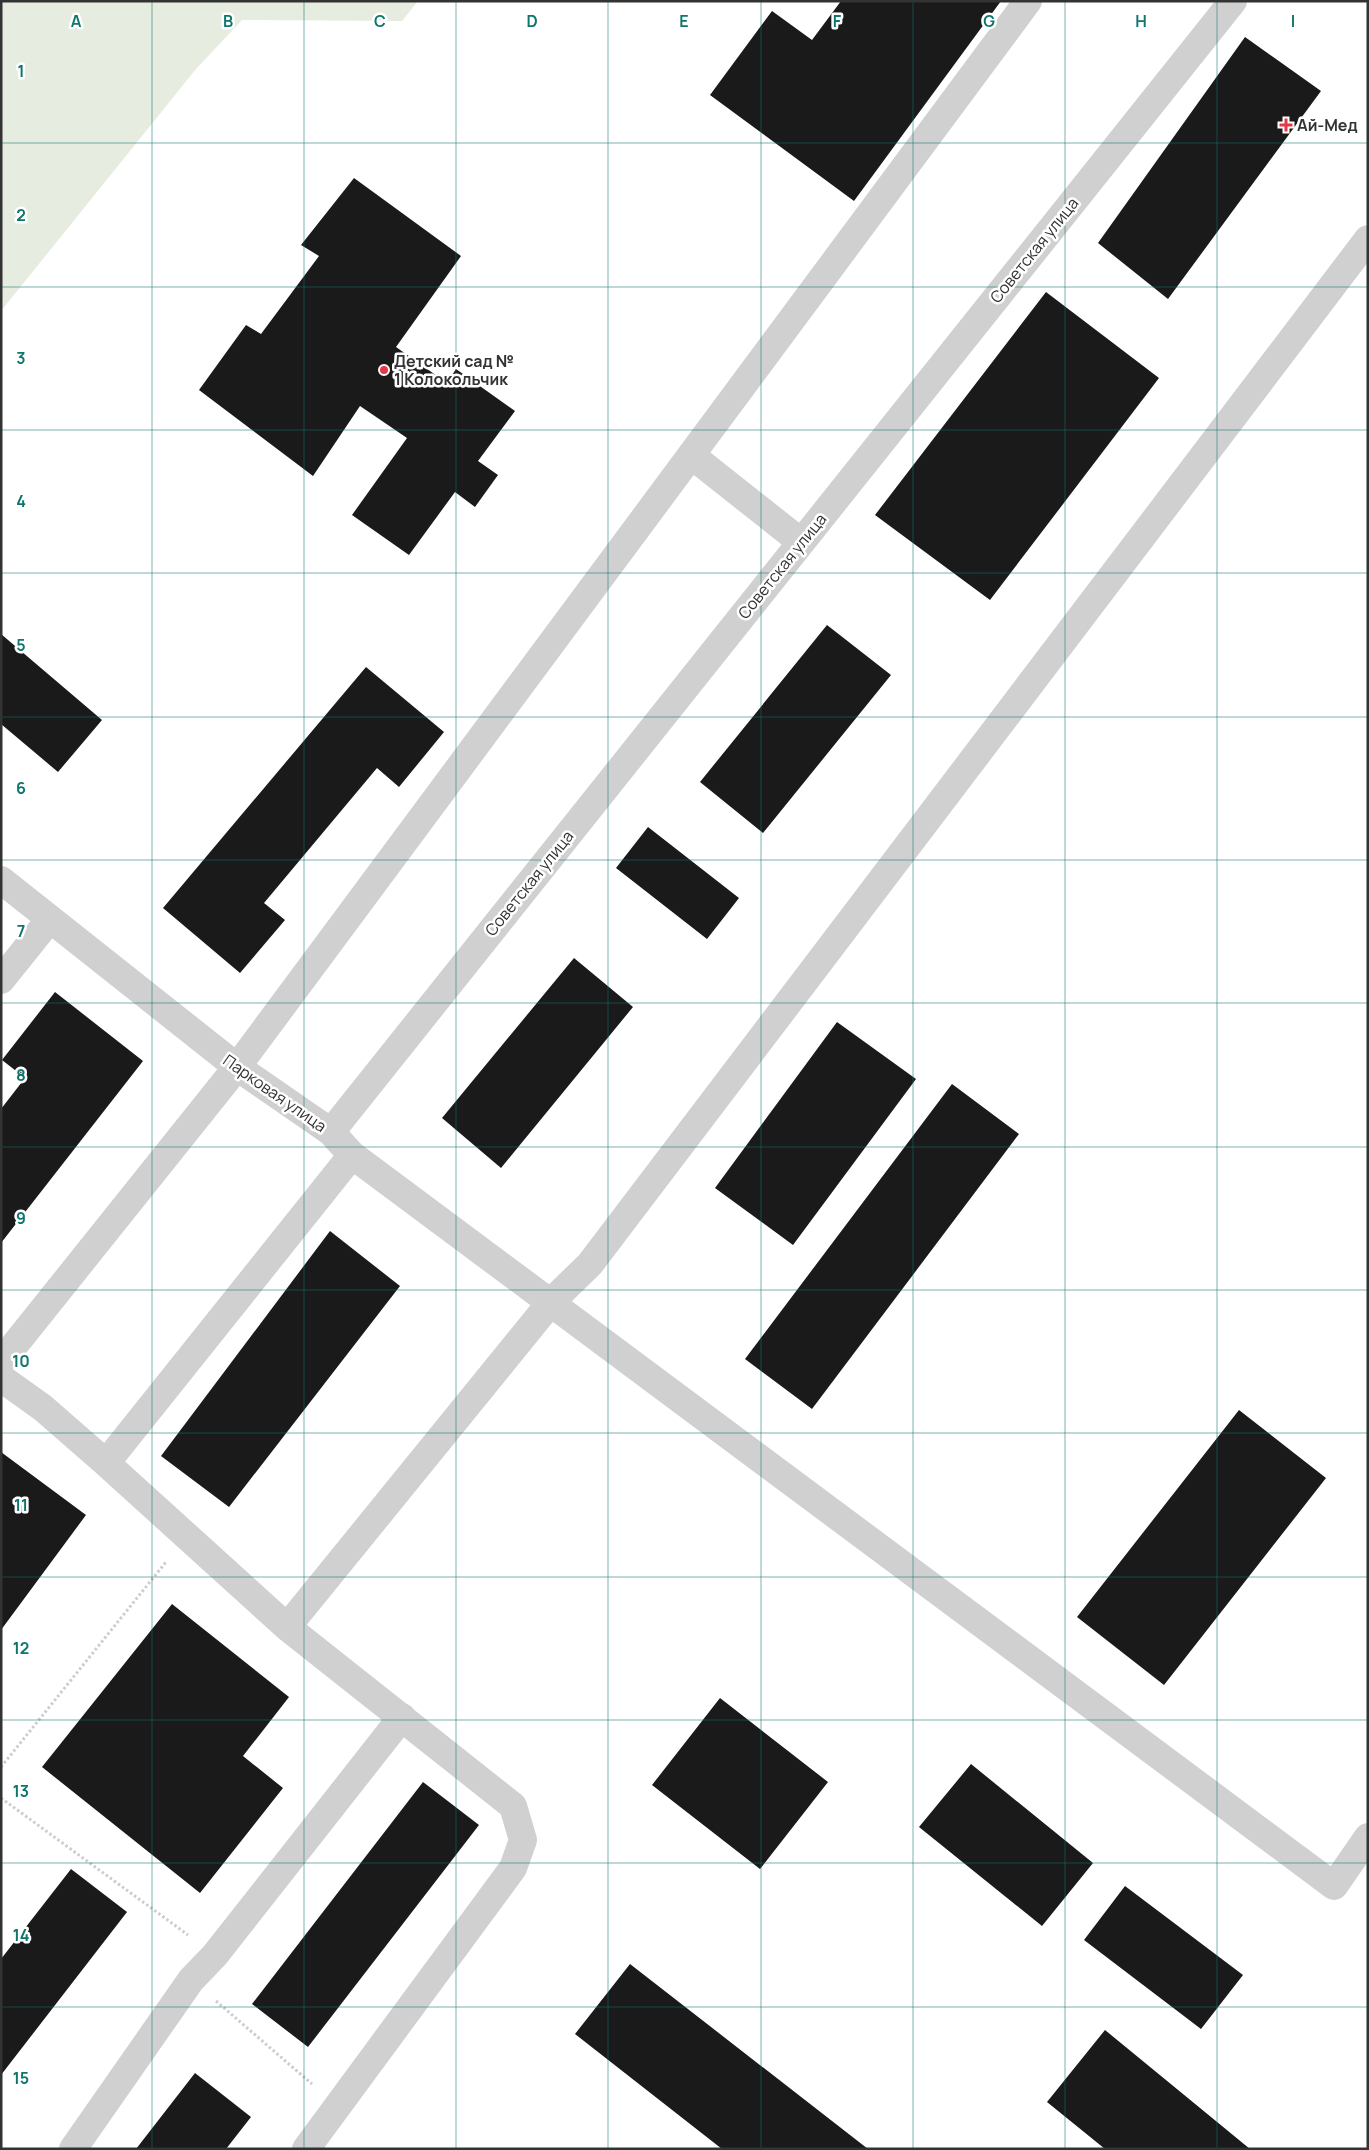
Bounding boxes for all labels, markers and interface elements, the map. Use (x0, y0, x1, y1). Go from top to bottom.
text: A (71, 10, 82, 32)
text: B (223, 10, 233, 32)
text: C (374, 10, 386, 32)
text: D (526, 10, 538, 32)
text: E (679, 10, 689, 32)
text: F (833, 10, 842, 32)
text: G (983, 10, 995, 32)
text: H (1135, 10, 1147, 32)
text: I (1291, 10, 1295, 32)
text: 1 (17, 60, 25, 82)
place label: Ай-Мед (1297, 114, 1358, 136)
marker: Ай-Мед (1279, 118, 1293, 132)
street label: Советская улица (985, 193, 1083, 307)
text: 2 (16, 204, 26, 226)
text: 3 (16, 347, 26, 369)
place label: Детский сад № 1 Колокольчик (394, 350, 514, 390)
marker: Детский сад № 1 Колокольчик (378, 364, 390, 376)
text: 4 (16, 490, 26, 512)
street label: Советская улица (733, 509, 831, 623)
text: 5 (16, 634, 26, 656)
text: 6 (16, 777, 26, 799)
street label: Советская улица (480, 826, 578, 940)
text: 7 (17, 920, 25, 942)
street label: Парковая улица (219, 1049, 331, 1137)
text: 8 (16, 1064, 26, 1086)
text: 9 (16, 1207, 26, 1229)
text: 10 (12, 1350, 30, 1372)
text: 11 (14, 1494, 28, 1516)
text: 12 (13, 1637, 29, 1659)
text: 13 (13, 1780, 29, 1802)
text: 14 (13, 1924, 29, 1946)
text: 15 (13, 2067, 29, 2089)

